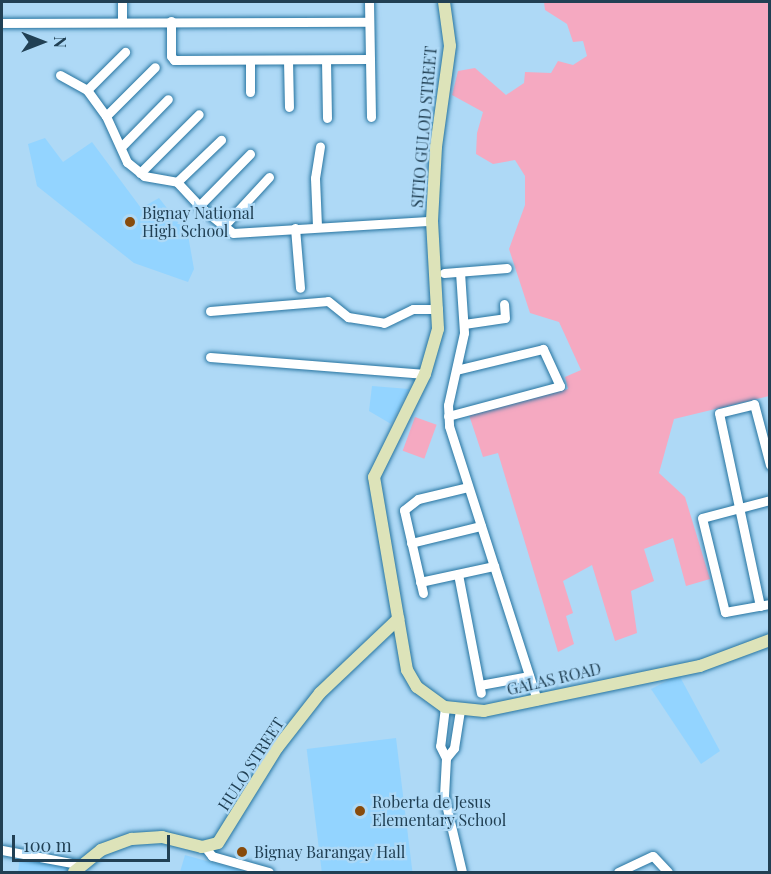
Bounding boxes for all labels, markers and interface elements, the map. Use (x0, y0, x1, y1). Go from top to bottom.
north arrow (12, 12, 72, 72)
text: N (50, 36, 71, 48)
street label: SITIO GULOD STREET (407, 45, 441, 209)
place label: Bignay National High School (142, 203, 255, 241)
marker: Bignay National High School (123, 215, 137, 229)
street label: GALAS ROAD (505, 659, 603, 699)
street label: HULO STREET (214, 714, 288, 814)
place label: Roberta de Jesus Elementary School (372, 792, 507, 830)
marker: Roberta de Jesus Elementary School (353, 804, 367, 818)
scale bar (15, 823, 172, 861)
text: 100 m (23, 833, 72, 857)
place label: Bignay Barangay Hall (254, 842, 406, 862)
marker: Bignay Barangay Hall (235, 845, 249, 859)

